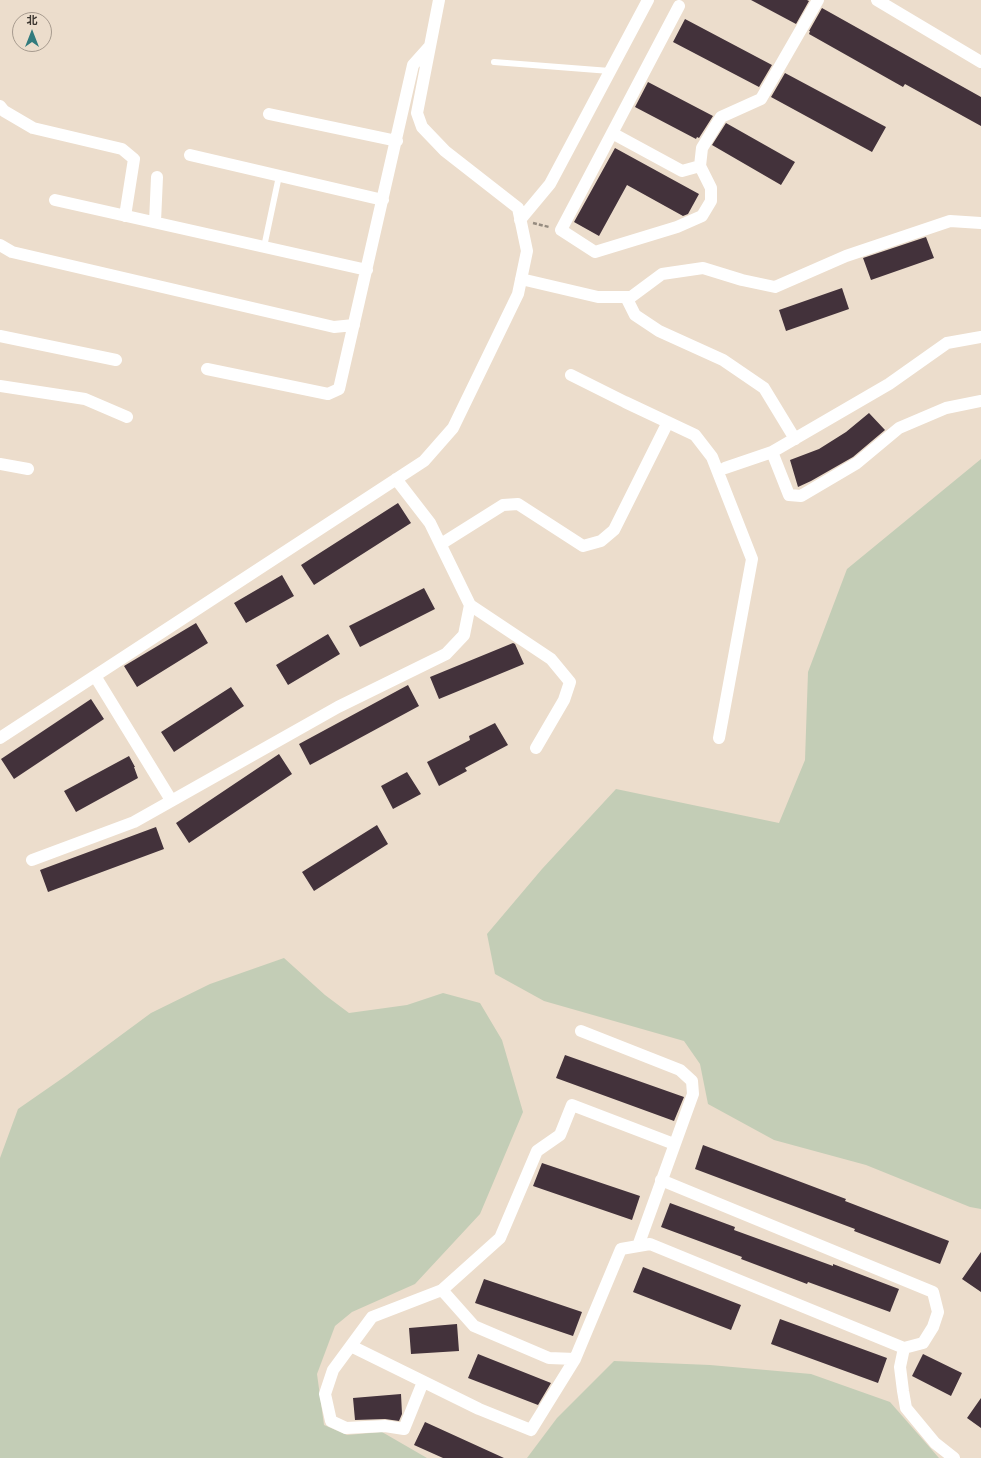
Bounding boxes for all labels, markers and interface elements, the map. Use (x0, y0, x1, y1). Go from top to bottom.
north arrow (12, 12, 52, 52)
text: 北 (27, 15, 38, 26)

